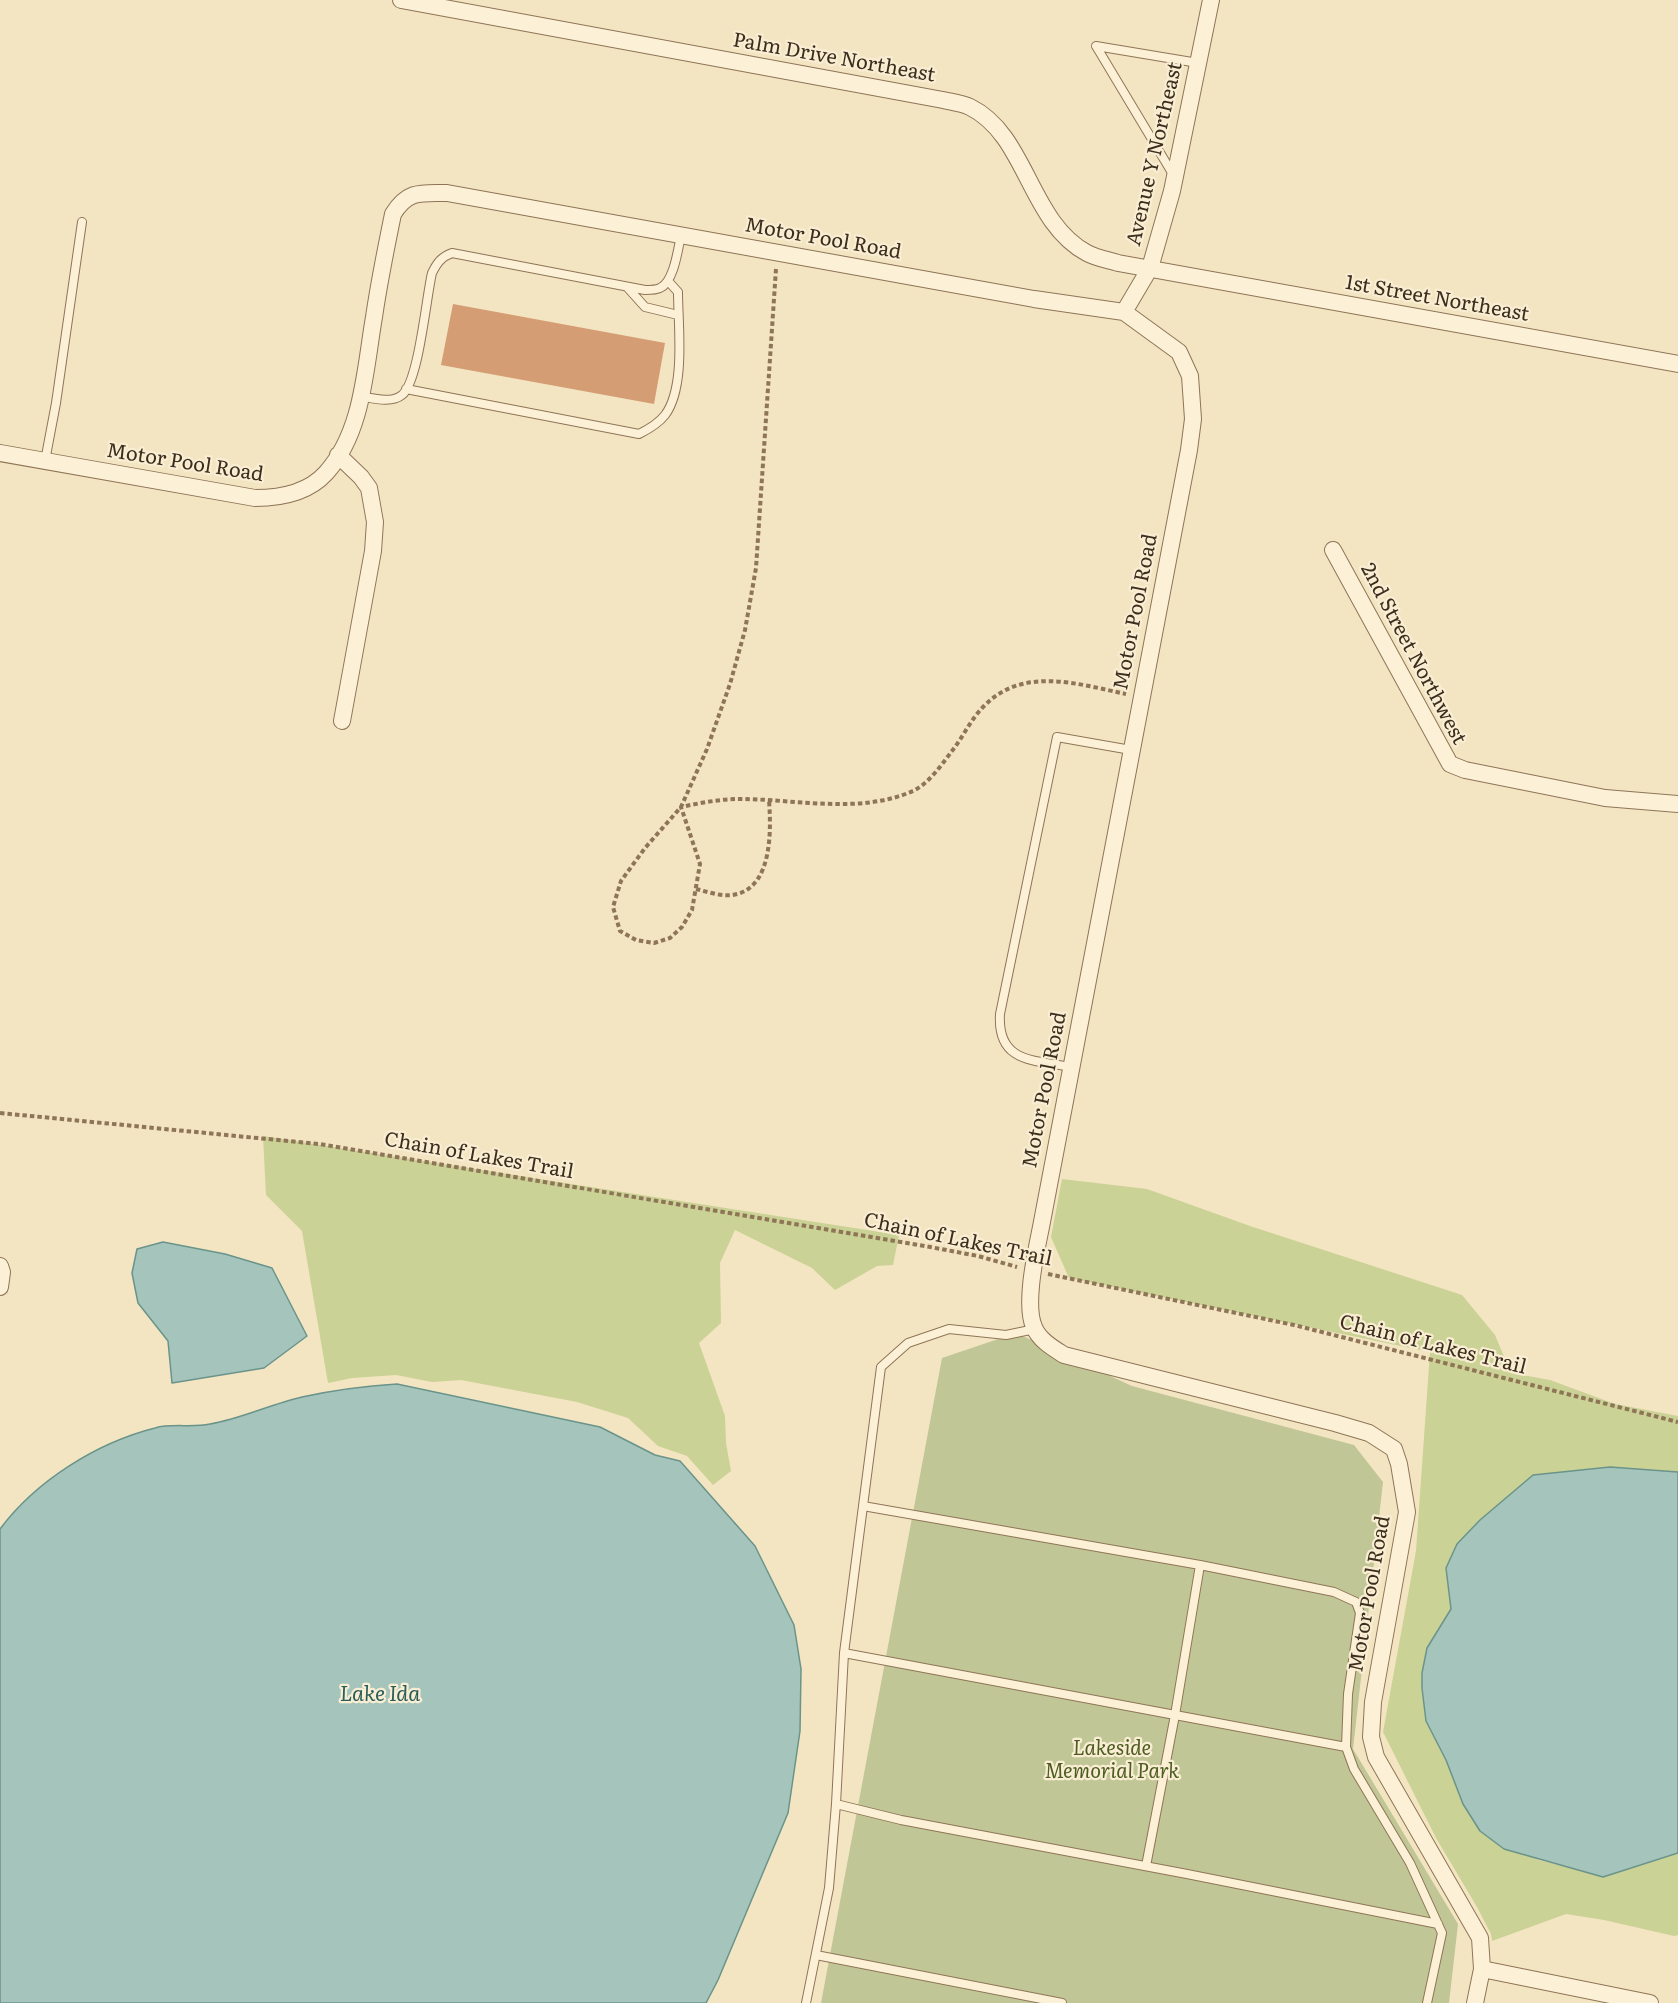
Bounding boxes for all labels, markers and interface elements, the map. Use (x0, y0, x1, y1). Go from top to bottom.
street label: Palm Drive Northeast (731, 28, 937, 88)
street label: Avenue Y Northeast (1122, 60, 1188, 248)
street label: Motor Pool Road (743, 213, 903, 265)
street label: 1st Street Northeast (1343, 271, 1531, 327)
street label: Motor Pool Road (105, 439, 265, 487)
street label: Motor Pool Road (1109, 532, 1163, 692)
street label: 2nd Street Northwest (1355, 559, 1471, 749)
street label: Motor Pool Road (1018, 1010, 1072, 1170)
street label: Chain of Lakes Trail (383, 1128, 575, 1184)
street label: Chain of Lakes Trail (862, 1208, 1054, 1272)
street label: Chain of Lakes Trail (1337, 1310, 1529, 1380)
street label: Motor Pool Road (1344, 1514, 1396, 1674)
water label: Lake Ida (340, 1682, 420, 1708)
park label: Lakeside Memorial Park (1045, 1737, 1179, 1784)

